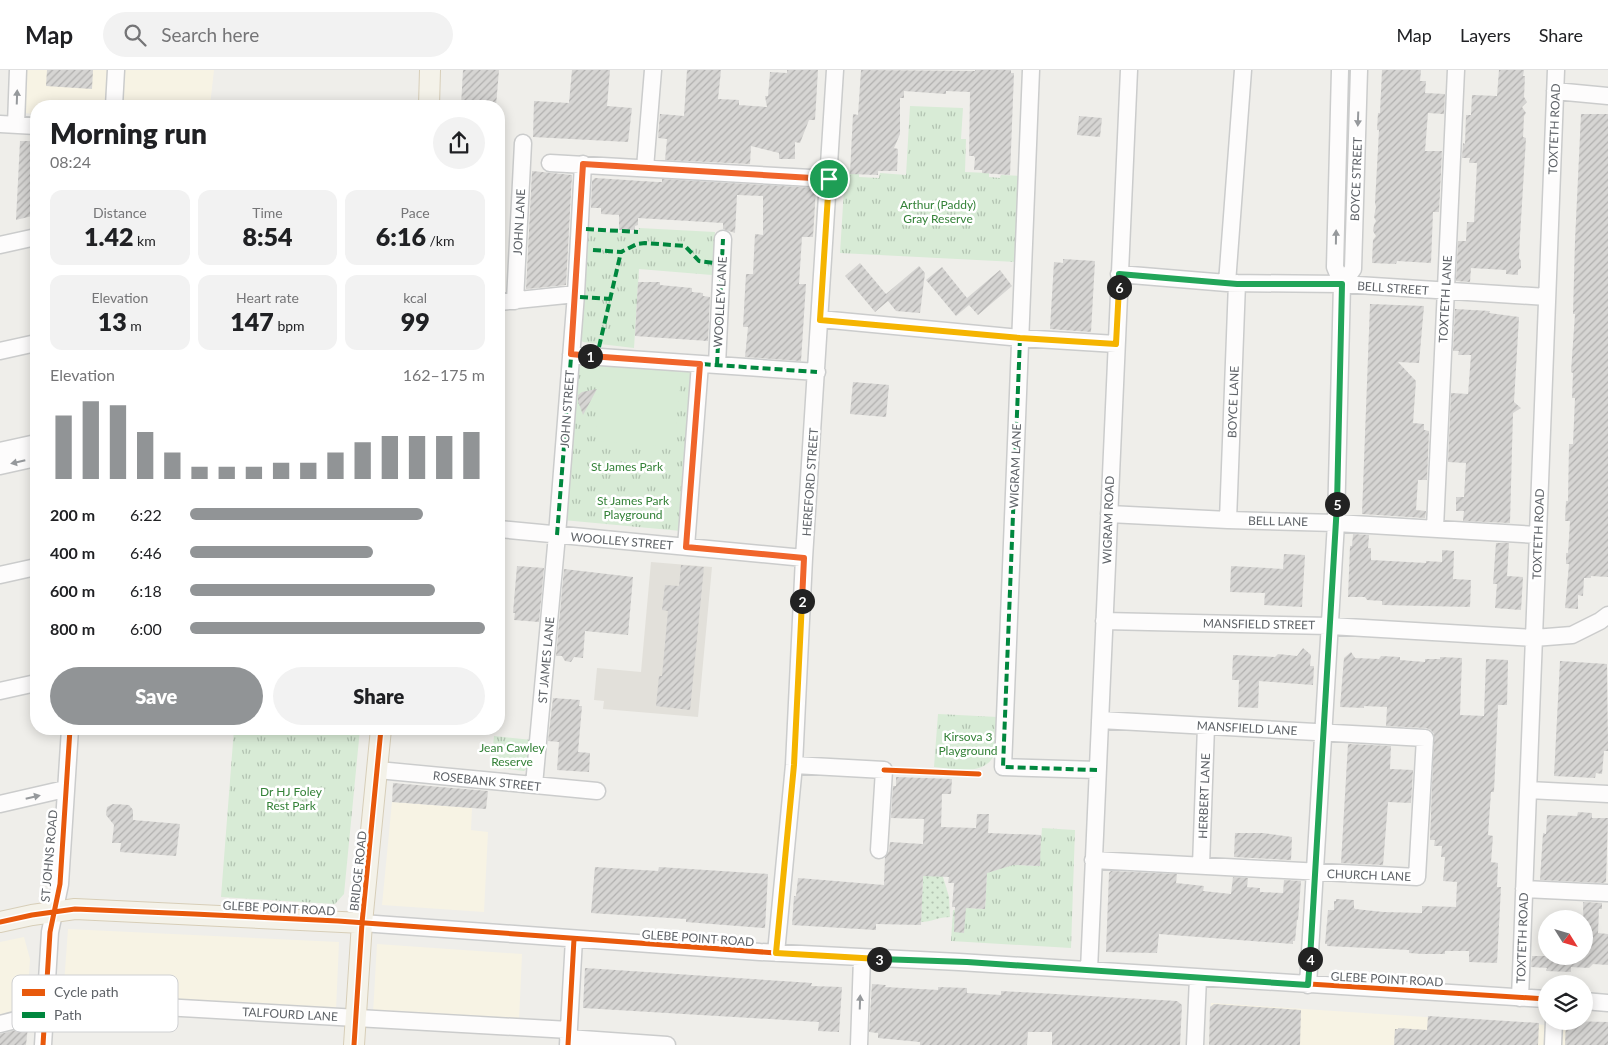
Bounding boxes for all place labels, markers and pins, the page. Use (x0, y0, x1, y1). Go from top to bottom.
pin (808, 158, 850, 200)
pin: 6 (1106, 274, 1132, 300)
pin: 1 (578, 344, 602, 368)
pin: 5 (1324, 492, 1350, 516)
pin: 2 (790, 588, 814, 614)
pin: 3 (866, 946, 892, 972)
pin: 4 (1298, 946, 1322, 972)

